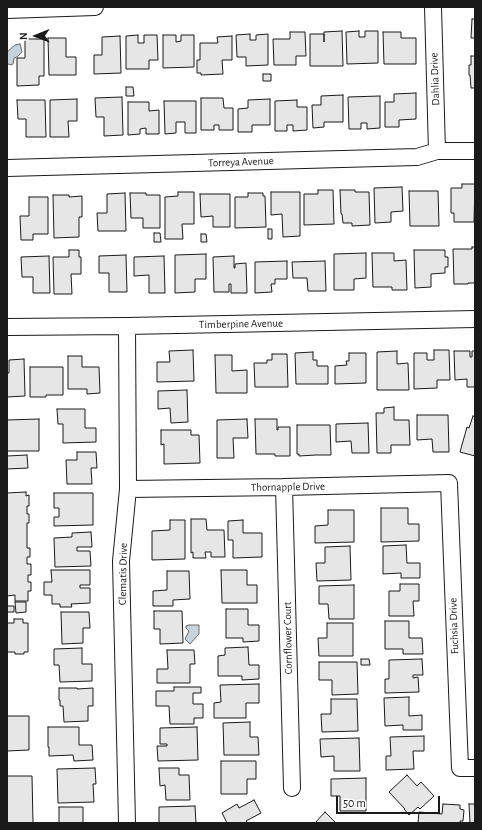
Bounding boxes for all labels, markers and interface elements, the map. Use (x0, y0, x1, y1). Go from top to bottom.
north arrow (16, 16, 56, 56)
text: N (18, 32, 29, 40)
street label: Dahlia Drive (427, 52, 443, 106)
street label: Torreya Avenue (208, 154, 274, 170)
street label: Timberpine Avenue (199, 317, 283, 331)
street label: Thornapple Drive (251, 480, 325, 494)
street label: Clematis Drive (116, 543, 130, 605)
street label: Fuchsia Drive (446, 598, 462, 654)
street label: Cornflower Court (281, 602, 295, 674)
scale bar (338, 788, 442, 814)
text: 50 m (343, 797, 366, 809)

